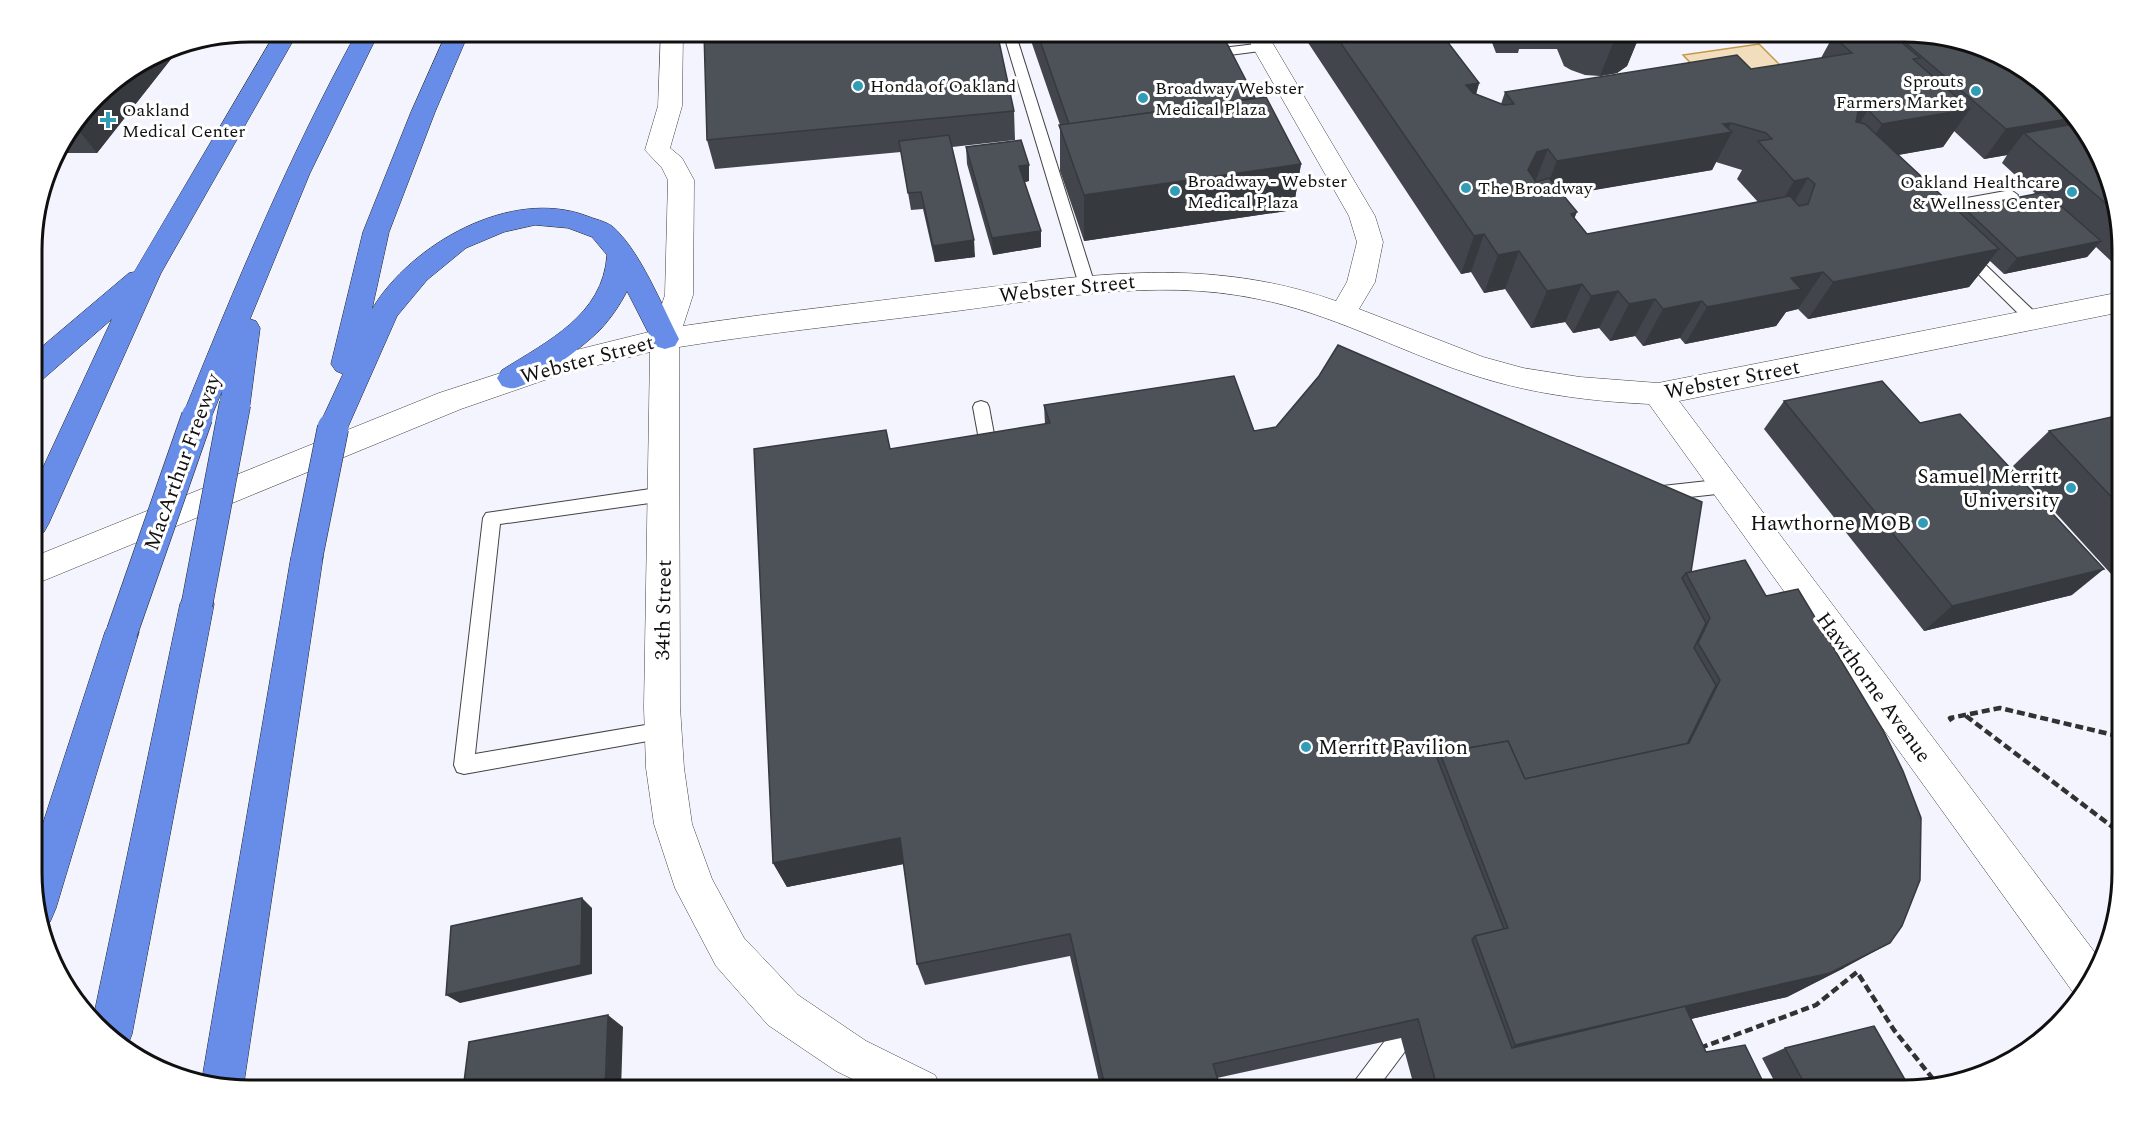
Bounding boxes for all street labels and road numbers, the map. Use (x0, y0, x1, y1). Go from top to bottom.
street label: Webster Street (997, 266, 1137, 312)
street label: Webster Street (517, 327, 658, 393)
street label: Webster Street (1662, 351, 1803, 409)
street label: MacArthur Freeway (136, 368, 230, 555)
street label: 34th Street (647, 559, 681, 661)
street label: Hawthorne Avenue (1808, 606, 1939, 770)

